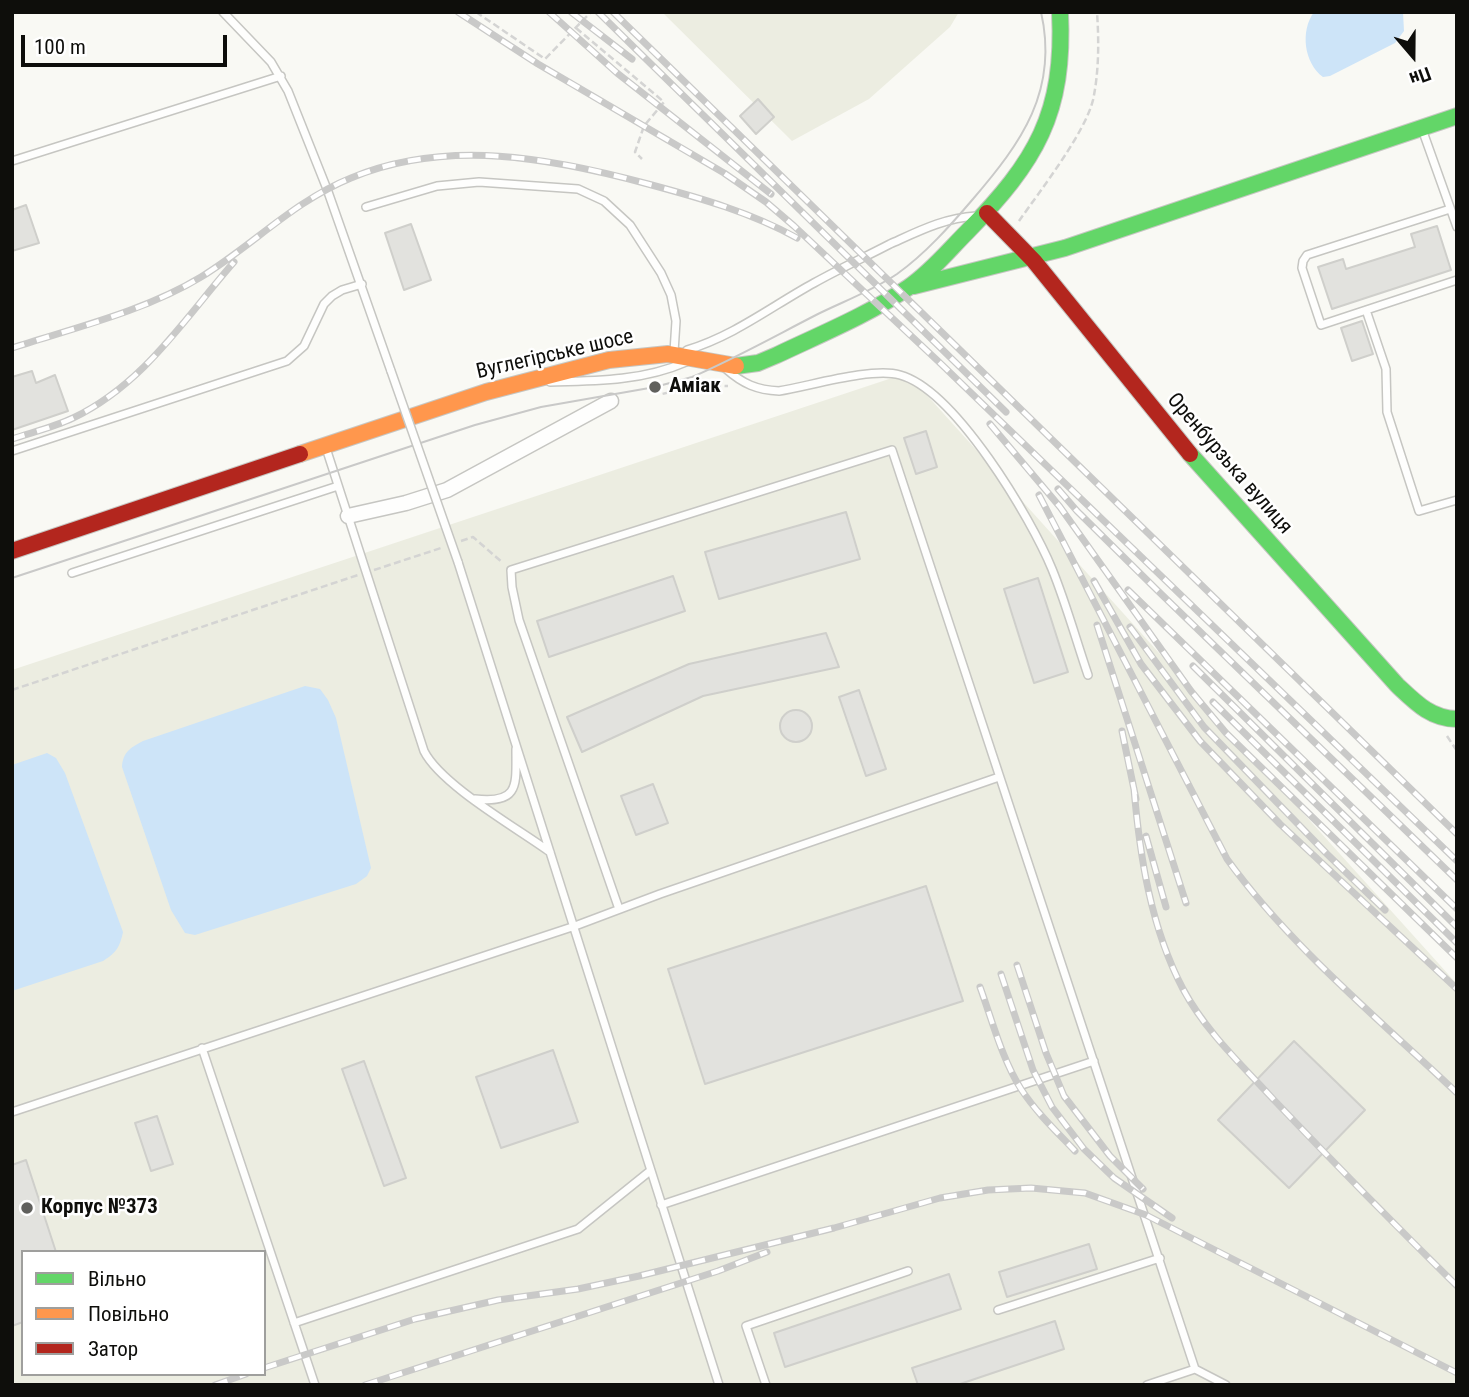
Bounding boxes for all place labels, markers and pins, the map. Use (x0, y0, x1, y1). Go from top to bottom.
place label: Аміак (669, 374, 721, 400)
marker: Аміак (647, 379, 663, 395)
place label: Корпус №373 (41, 1195, 158, 1221)
marker: Корпус №373 (19, 1200, 35, 1216)

